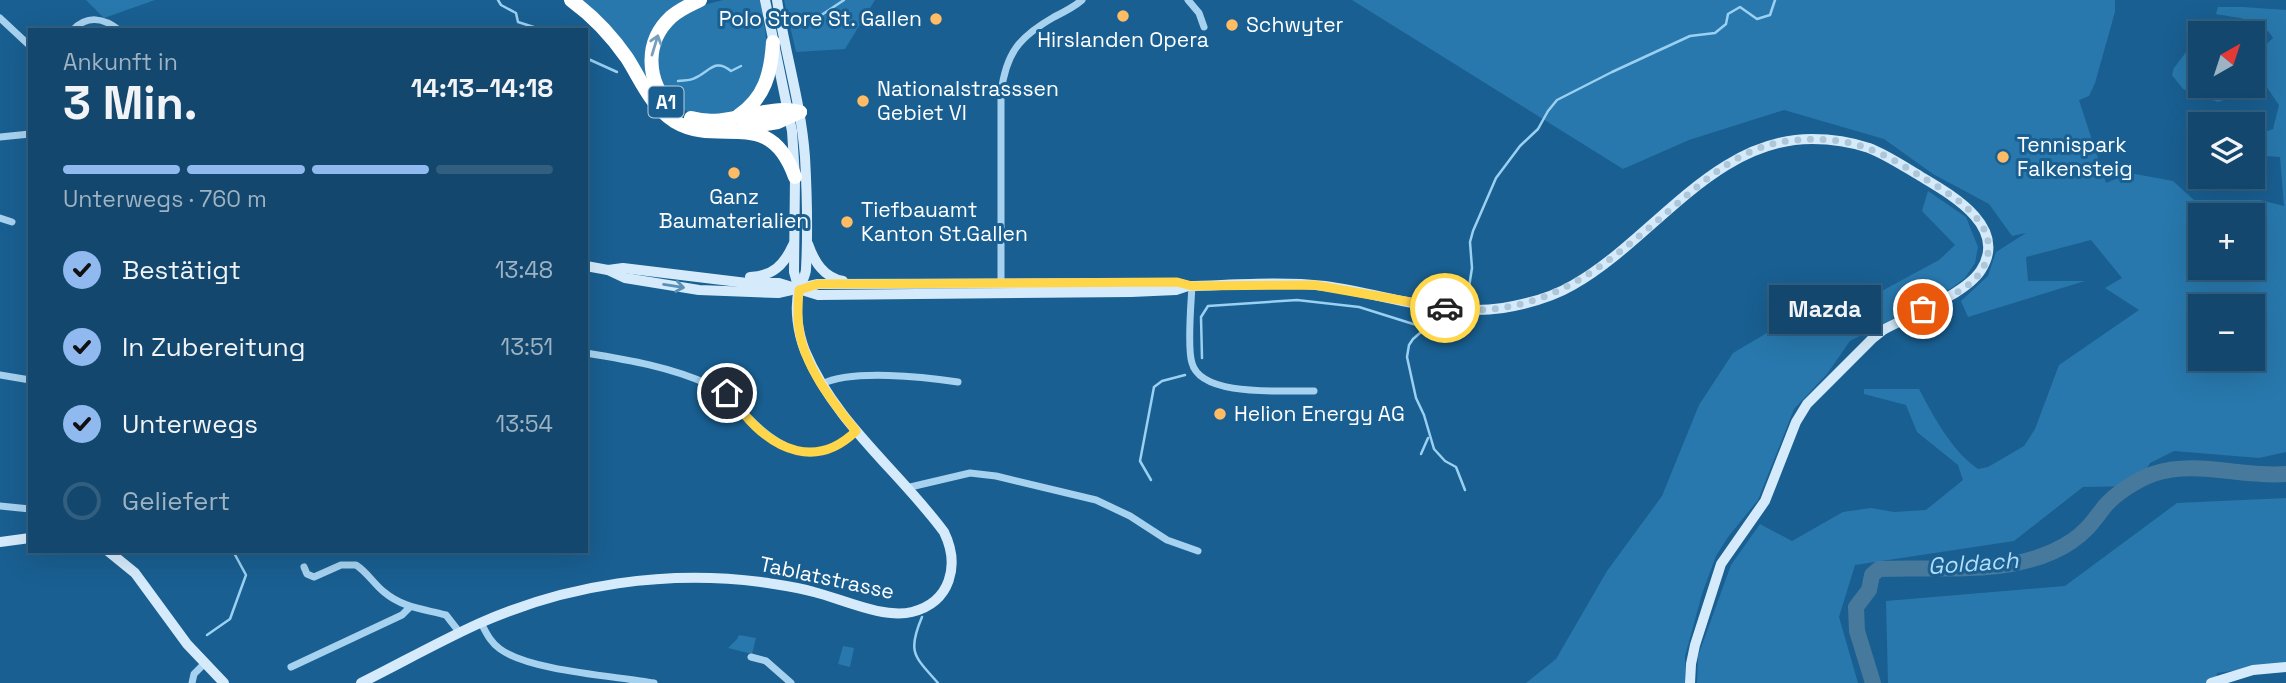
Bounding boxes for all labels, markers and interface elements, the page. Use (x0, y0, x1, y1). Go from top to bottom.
place label: Polo Store St. Gallen (719, 5, 922, 32)
marker: Hirslanden Opera (1115, 8, 1131, 24)
marker: Polo Store St. Gallen (928, 11, 944, 27)
place label: Schwyter (1246, 11, 1344, 38)
marker: Schwyter (1224, 17, 1240, 33)
north arrow (2188, 21, 2264, 98)
map controls (2188, 21, 2265, 371)
place label: Hirslanden Opera (1037, 26, 1209, 53)
one-way arrow (649, 34, 662, 56)
text: Ankunft in (63, 47, 178, 77)
text: 14:13–14:18 (411, 71, 553, 105)
text: 3 Min. (63, 74, 198, 132)
place label: Nationalstrasssen Gebiet VI (877, 75, 1059, 126)
road number: A1 (648, 86, 684, 118)
marker: Nationalstrasssen Gebiet VI (855, 93, 871, 109)
button: layers (2188, 112, 2265, 189)
place label: Tennispark Falkensteig (2017, 131, 2133, 182)
marker: Tennispark Falkensteig (1995, 149, 2011, 165)
marker: Ganz Baumaterialien (726, 165, 742, 181)
place label: Ganz Baumaterialien (659, 183, 809, 234)
text: Unterwegs · 760 m (63, 184, 267, 214)
place label: Tiefbauamt Kanton St.Gallen (861, 196, 1028, 247)
button: + (2188, 203, 2265, 280)
marker: Tiefbauamt Kanton St.Gallen (839, 214, 855, 230)
icon: check (63, 251, 101, 289)
text: Bestätigt (122, 253, 241, 287)
text: 13:48 (495, 255, 553, 285)
courier (1410, 273, 1480, 343)
pin (1893, 279, 1953, 339)
one-way arrow (662, 280, 684, 293)
callout: Mazda (1769, 284, 1881, 334)
icon: car (1426, 289, 1464, 327)
icon: bag (1904, 290, 1942, 328)
text: Mazda (1788, 294, 1862, 324)
button: − (2188, 294, 2265, 371)
icon: check (63, 328, 101, 366)
text: In Zubereitung (122, 330, 306, 364)
text: 13:51 (501, 332, 553, 362)
pin (697, 363, 757, 423)
icon: home (708, 374, 746, 412)
place label: Helion Energy AG (1234, 400, 1405, 427)
icon: check (63, 405, 101, 443)
marker: Helion Energy AG (1212, 406, 1228, 422)
text: Unterwegs (122, 407, 258, 441)
text: 13:54 (496, 409, 553, 439)
text: Geliefert (122, 484, 230, 518)
water label: Goldach (1927, 545, 2020, 581)
street label: Tablatstrasse (757, 550, 897, 605)

